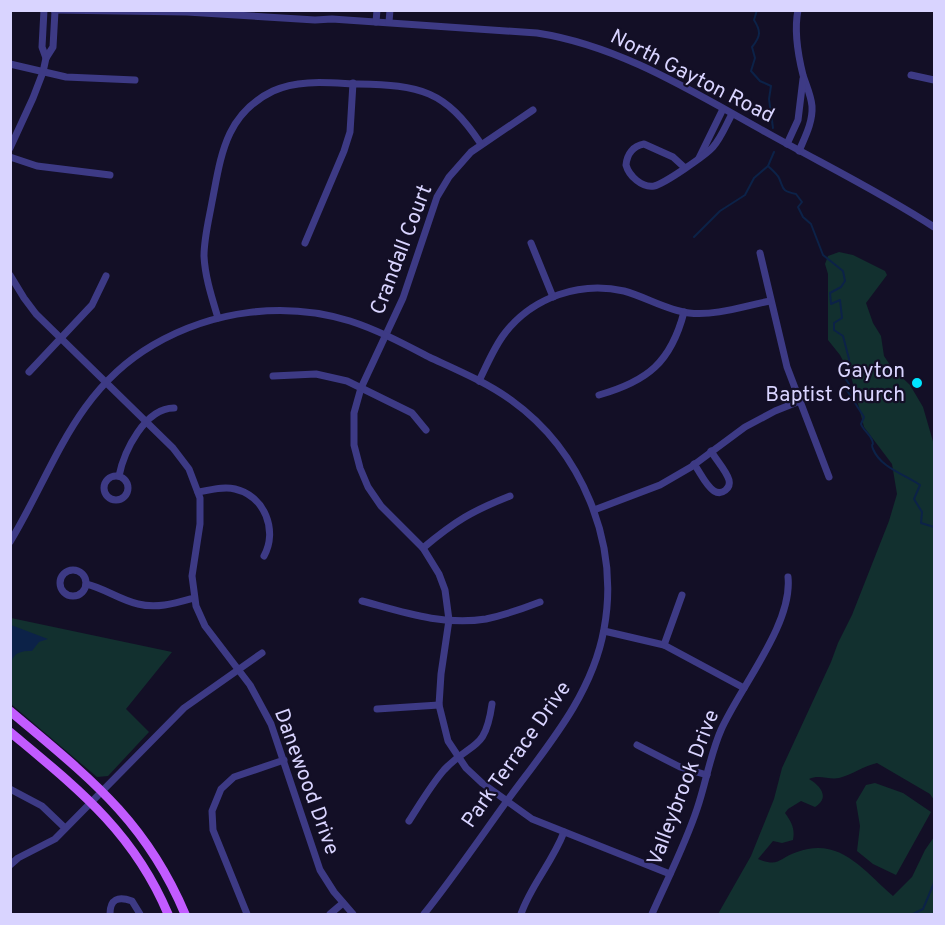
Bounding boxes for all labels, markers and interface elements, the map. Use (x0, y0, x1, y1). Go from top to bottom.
street label: North Gayton Road (605, 24, 779, 130)
street label: Crandall Court (365, 181, 439, 319)
place label: Gayton Baptist Church (765, 358, 905, 409)
marker: Gayton Baptist Church (910, 376, 924, 390)
street label: Park Terrace Drive (456, 676, 578, 834)
street label: Danewood Drive (267, 705, 345, 859)
street label: Valleybrook Drive (642, 706, 726, 870)

